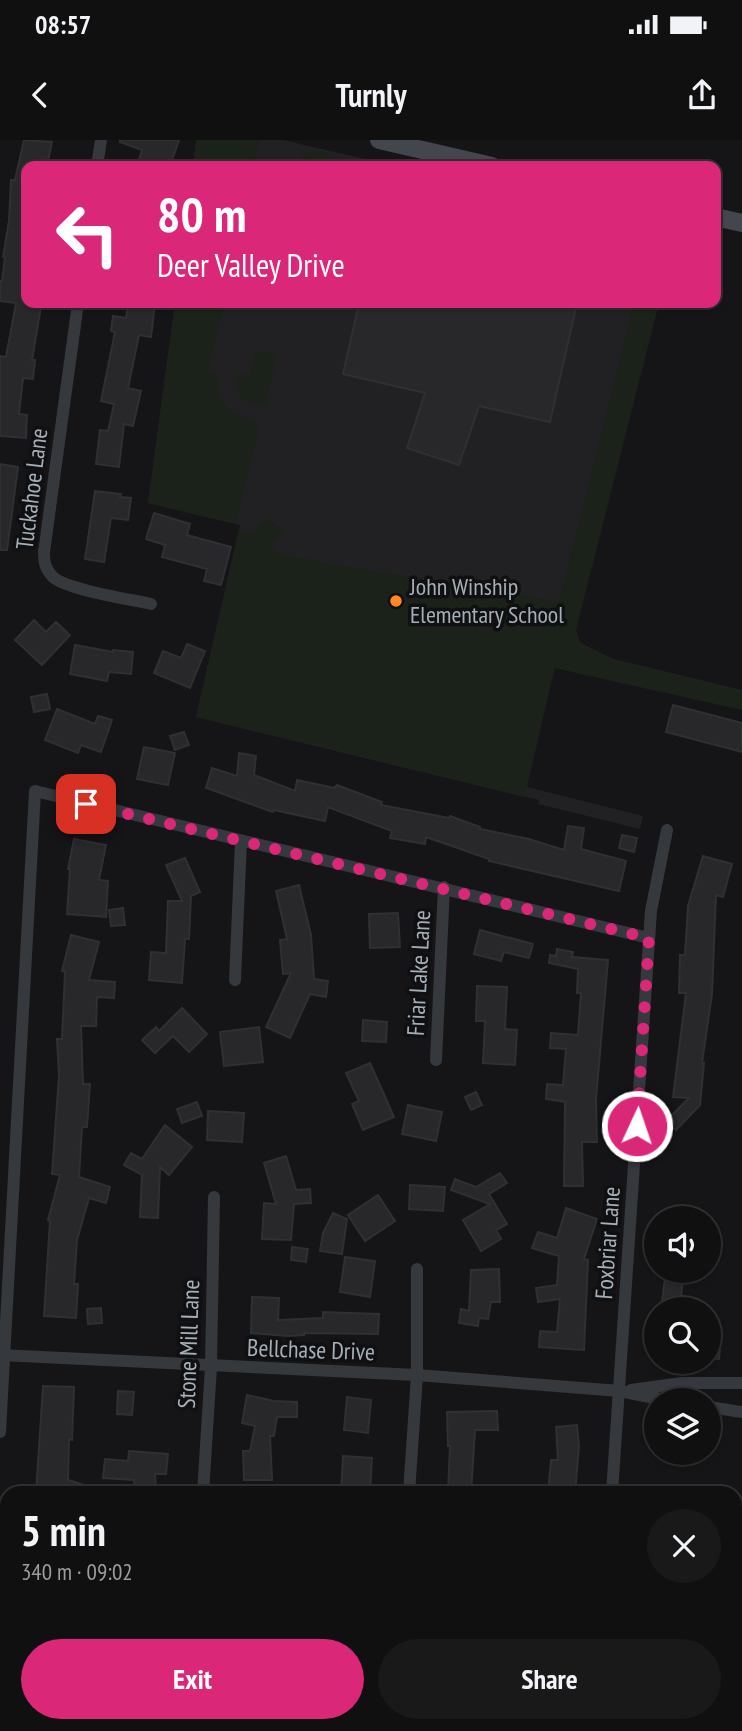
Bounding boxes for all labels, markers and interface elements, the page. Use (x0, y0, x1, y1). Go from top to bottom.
text: 08:57 (35, 8, 91, 41)
text: Turnly (335, 74, 407, 116)
icon: back (21, 76, 59, 114)
icon: share (683, 76, 721, 114)
text: 80 m (157, 182, 246, 246)
icon: left (42, 189, 133, 280)
text: Deer Valley Drive (157, 244, 345, 286)
street label: Tuckahoe Lane (9, 426, 54, 551)
place label: John Winship Elementary School (409, 571, 564, 630)
marker: John Winship Elementary School (388, 593, 404, 609)
pin (56, 774, 116, 834)
icon: arrive (67, 785, 105, 823)
street label: Friar Lake Lane (400, 909, 437, 1037)
position arrow (600, 1089, 674, 1163)
street label: Foxbriar Lane (588, 1186, 627, 1300)
map controls (644, 1206, 721, 1465)
button: sound (644, 1206, 721, 1283)
street label: Stone Mill Lane (171, 1279, 206, 1409)
button: search (644, 1297, 721, 1374)
street label: Bellchase Drive (247, 1332, 375, 1367)
button: layers (644, 1388, 721, 1465)
text: 5 min (21, 1503, 106, 1558)
button: close (647, 1509, 721, 1583)
text: 340 m · 09:02 (21, 1557, 133, 1586)
button: Exit (21, 1639, 364, 1719)
button: Share (378, 1639, 721, 1719)

